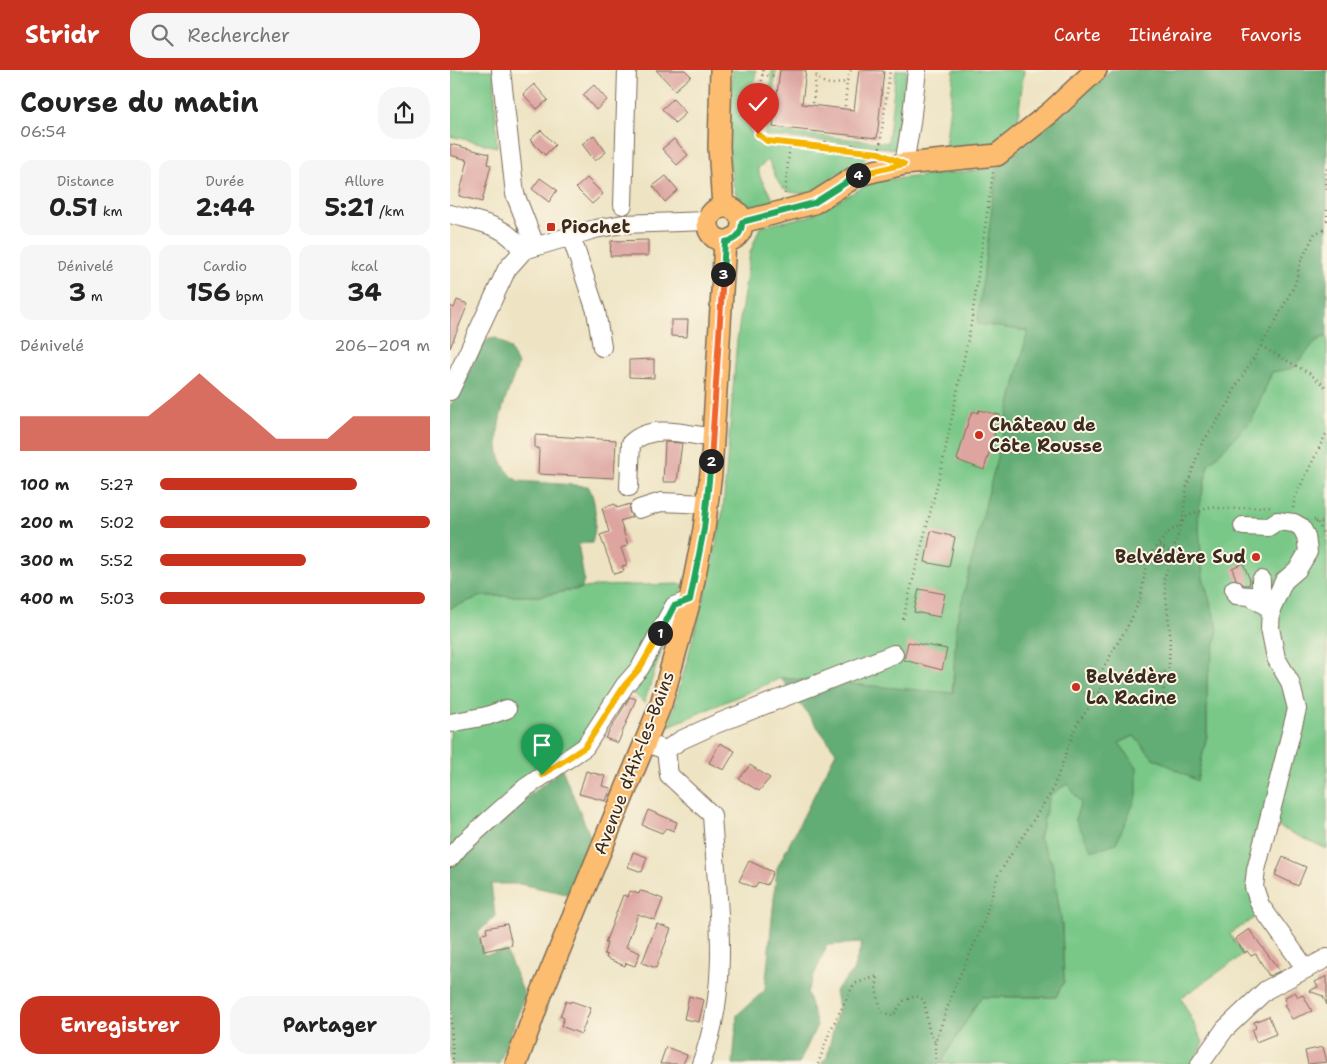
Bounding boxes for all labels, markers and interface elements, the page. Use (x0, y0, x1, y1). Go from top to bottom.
search box (130, 13, 480, 58)
text: Stridr (25, 19, 100, 51)
icon: search (148, 21, 176, 49)
text: Rechercher (188, 23, 290, 48)
text: Carte (1054, 23, 1101, 47)
text: Itinéraire (1129, 23, 1213, 47)
text: Favoris (1241, 23, 1302, 47)
text: Course du matin (20, 83, 259, 121)
pin (737, 83, 779, 134)
button: share (378, 87, 430, 139)
icon: check (744, 90, 772, 118)
text: 06:54 (20, 121, 66, 142)
pin: 4 (846, 162, 870, 188)
text: 4 (854, 166, 863, 184)
text: Distance (57, 172, 114, 190)
text: Durée (206, 172, 244, 190)
text: Allure (344, 172, 384, 190)
text: 0.51 (49, 190, 98, 224)
text: 2:44 (195, 190, 255, 224)
text: 5:21 (324, 190, 374, 224)
text: km (98, 202, 123, 220)
text: /km (374, 202, 404, 220)
place label: Piochet (561, 215, 630, 239)
marker: Piochet (545, 221, 557, 233)
text: Dénivelé (58, 257, 114, 275)
text: Cardio (203, 257, 247, 275)
text: kcal (351, 257, 378, 275)
pin: 3 (710, 262, 736, 286)
text: 3 (719, 265, 728, 283)
text: 3 (68, 275, 86, 309)
text: 156 (186, 275, 231, 309)
text: 34 (347, 275, 382, 309)
text: m (86, 287, 103, 305)
text: bpm (231, 287, 264, 305)
text: Dénivelé (20, 335, 84, 356)
text: 206–209 m (334, 335, 430, 356)
place label: Château de Côte Rousse (989, 413, 1103, 458)
marker: Château de Côte Rousse (973, 429, 985, 441)
pin: 2 (698, 448, 724, 474)
text: 2 (707, 452, 716, 470)
text: 100 m (20, 474, 69, 495)
text: 5:27 (100, 474, 134, 495)
text: 200 m (20, 512, 73, 533)
text: 5:02 (100, 512, 134, 533)
place label: Belvédère Sud (1115, 545, 1246, 569)
text: 300 m (20, 550, 74, 571)
text: 5:52 (100, 550, 133, 571)
marker: Belvédère Sud (1250, 551, 1262, 563)
text: 400 m (20, 588, 74, 609)
text: 5:03 (100, 588, 135, 609)
pin: 1 (648, 620, 672, 646)
text: 1 (657, 624, 664, 642)
place label: Belvédère La Racine (1086, 665, 1177, 710)
street label: Avenue d'Aix-les-Bains (588, 668, 680, 858)
marker: Belvédère La Racine (1070, 681, 1082, 693)
pin (521, 724, 563, 775)
icon: arrive (528, 731, 556, 759)
button: Enregistrer (20, 996, 220, 1054)
button: Partager (230, 996, 430, 1054)

